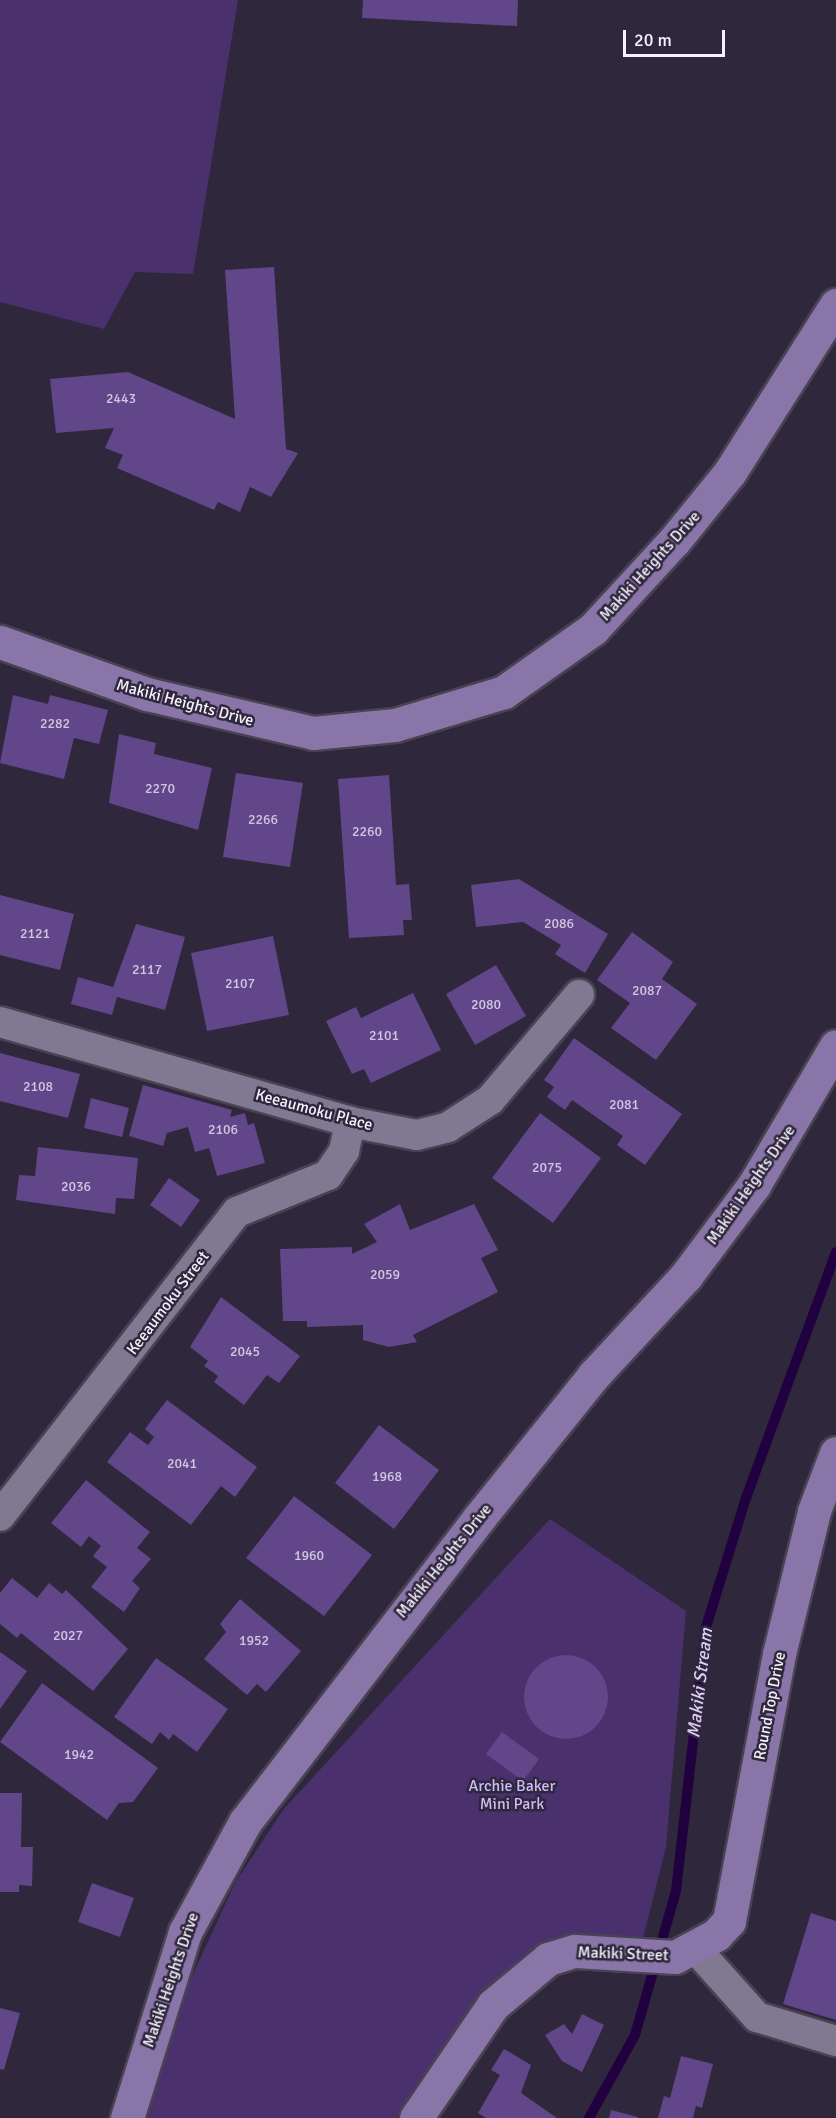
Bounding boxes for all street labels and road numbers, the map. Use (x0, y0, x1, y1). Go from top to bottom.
street label: Makiki Heights Drive (596, 507, 704, 625)
street label: Makiki Heights Drive (114, 675, 256, 731)
street label: Keeaumoku Place (253, 1085, 375, 1135)
street label: Makiki Heights Drive (703, 1122, 799, 1248)
street label: Keeaumoku Street (123, 1247, 213, 1359)
street label: Makiki Heights Drive (392, 1500, 496, 1622)
street label: Round Top Drive (750, 1650, 790, 1762)
street label: Makiki Heights Drive (139, 1910, 203, 2050)
street label: Makiki Street (577, 1943, 669, 1965)

